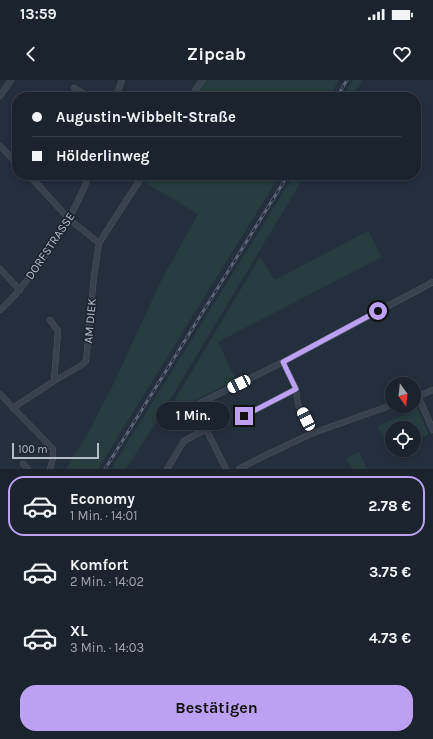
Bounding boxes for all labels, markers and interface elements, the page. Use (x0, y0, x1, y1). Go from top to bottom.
text: 13:59 (20, 5, 57, 23)
icon: back (20, 43, 42, 65)
text: Zipcab (187, 43, 246, 65)
icon: heart (391, 43, 413, 65)
text: Augustin-Wibbelt-Straße (56, 108, 236, 126)
text: Hölderlinweg (56, 147, 150, 165)
street label: DORFSTRASSE (22, 210, 78, 282)
street label: AM DIEK (81, 297, 99, 344)
route start (369, 302, 387, 320)
car (226, 373, 252, 395)
north arrow (385, 377, 421, 413)
map controls (385, 377, 421, 457)
callout: 1 Min. (156, 402, 230, 430)
car (295, 406, 317, 432)
route end (235, 407, 253, 425)
text: 1 Min. (176, 408, 210, 423)
button: locate (385, 421, 421, 457)
scale bar (12, 441, 99, 460)
text: 100 m (18, 443, 48, 456)
icon: car (22, 488, 58, 524)
text: Economy (70, 490, 135, 508)
text: 2.78 € (368, 497, 411, 515)
text: 1 Min. · 14:01 (70, 508, 138, 523)
icon: car (22, 554, 58, 590)
text: Komfort (70, 556, 128, 574)
text: 3.75 € (369, 563, 411, 581)
text: 2 Min. · 14:02 (70, 574, 144, 589)
icon: car (22, 620, 58, 656)
text: XL (70, 622, 88, 640)
text: 4.73 € (369, 629, 411, 647)
text: 3 Min. · 14:03 (70, 640, 144, 655)
button: Bestätigen (20, 685, 413, 731)

